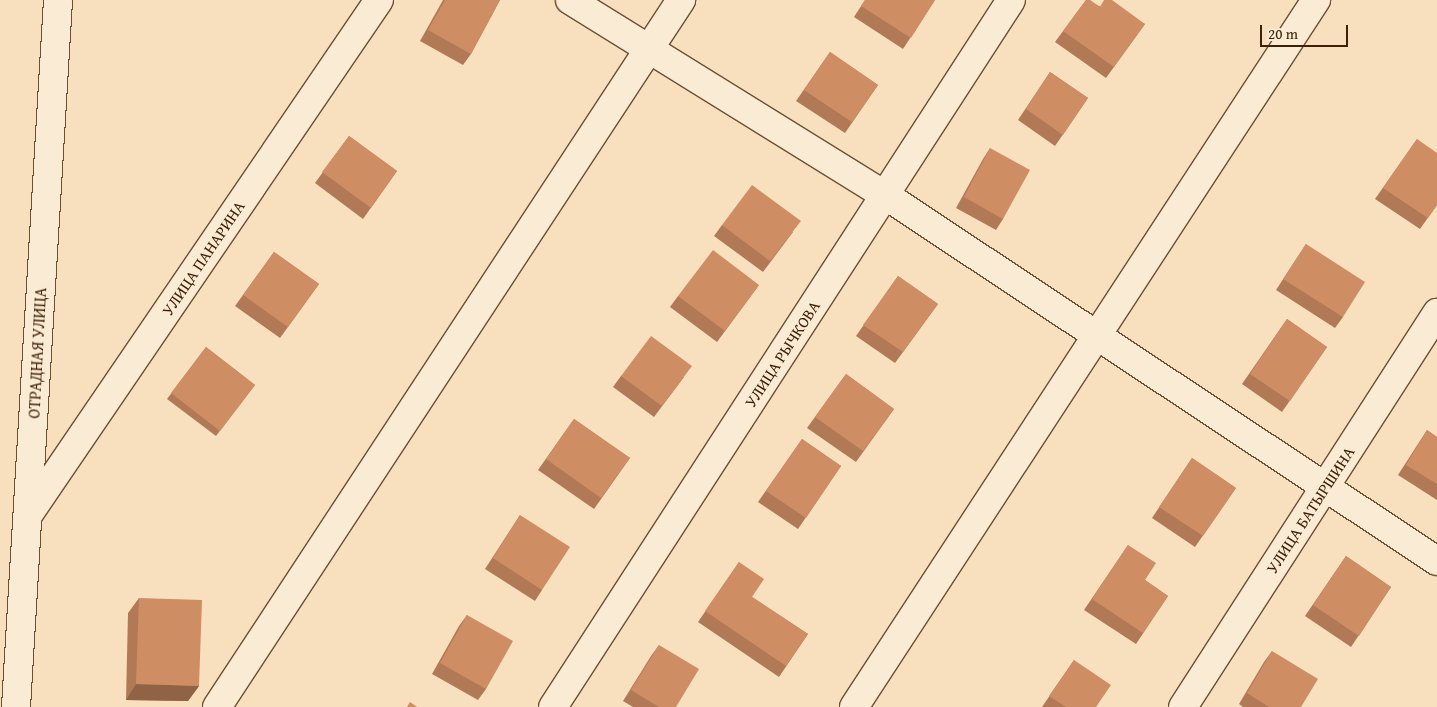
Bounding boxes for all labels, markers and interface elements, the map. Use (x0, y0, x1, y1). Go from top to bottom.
scale bar (1262, 15, 1350, 47)
text: 20 m (1268, 23, 1298, 44)
street label: УЛИЦА ПАНАРИНА (157, 197, 249, 319)
street label: ОТРАДНАЯ УЛИЦА (24, 287, 50, 419)
street label: УЛИЦА РЫЧКОВА (740, 297, 824, 411)
street label: УЛИЦА БАТЫРШИНА (1262, 443, 1358, 577)

